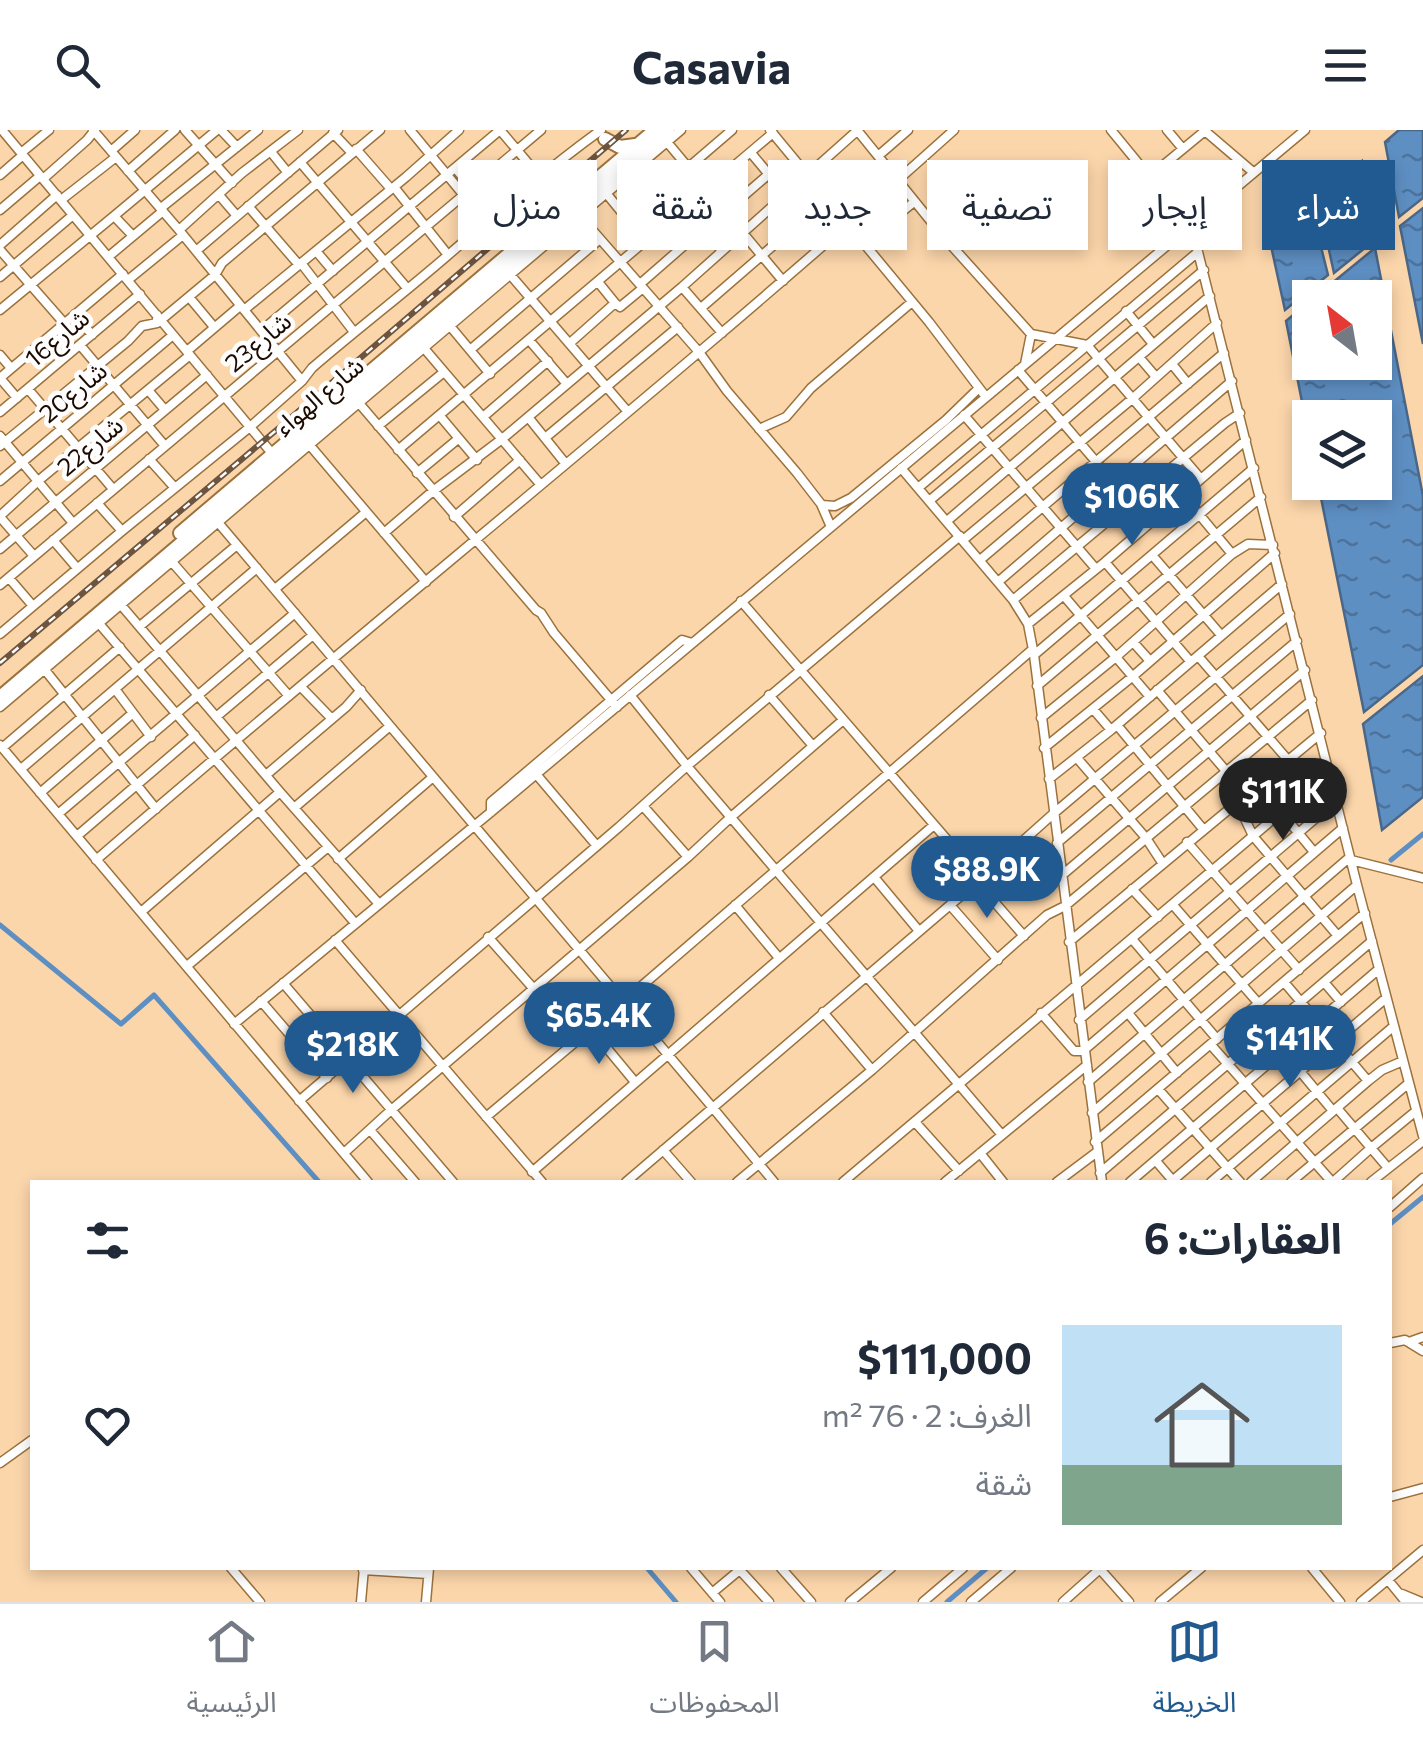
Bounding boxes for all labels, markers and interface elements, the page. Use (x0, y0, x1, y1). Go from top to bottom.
icon: search (50, 38, 105, 93)
text: Casavia (632, 38, 791, 93)
icon: menu (1318, 38, 1373, 93)
chip: منزل (458, 160, 597, 250)
chip: شقة (617, 160, 748, 250)
chip: جديد (768, 160, 907, 250)
chip: تصفية (927, 160, 1088, 250)
chip: إيجار (1108, 160, 1242, 250)
chip: شراء (1262, 160, 1395, 250)
north arrow (1292, 280, 1392, 380)
map controls (1292, 280, 1392, 500)
street label: شارع16 (18, 302, 98, 377)
street label: شارع23 (218, 305, 300, 381)
street label: شارع الهواء (268, 349, 372, 445)
street label: شارع20 (33, 354, 115, 432)
button: layers (1292, 400, 1392, 500)
street label: شارع22 (50, 409, 132, 485)
pin: $106K (1062, 463, 1202, 548)
text: $106K (1084, 475, 1180, 515)
pin: $111K (1213, 758, 1353, 843)
text: $111K (1241, 770, 1325, 810)
pin: $88.9K (906, 836, 1068, 921)
text: $88.9K (933, 848, 1041, 888)
pin: $65.4K (518, 982, 680, 1067)
text: $65.4K (546, 994, 652, 1034)
pin: $141K (1220, 1005, 1360, 1090)
pin: $218K (283, 1011, 423, 1096)
text: $141K (1246, 1017, 1334, 1057)
text: $218K (306, 1023, 400, 1063)
text: العقارات: 6 (1144, 1211, 1342, 1263)
icon: filters (80, 1213, 135, 1268)
text: $111,000 (857, 1331, 1032, 1383)
icon: home (1142, 1365, 1262, 1485)
text: الغرف: 2 · 76 m² (822, 1394, 1032, 1434)
icon: heart (80, 1398, 135, 1453)
text: شقة (976, 1462, 1032, 1502)
tab: الرئيسية (187, 1614, 277, 1733)
tab: المحفوظات (650, 1614, 780, 1733)
tab: الخريطة (1153, 1614, 1236, 1733)

